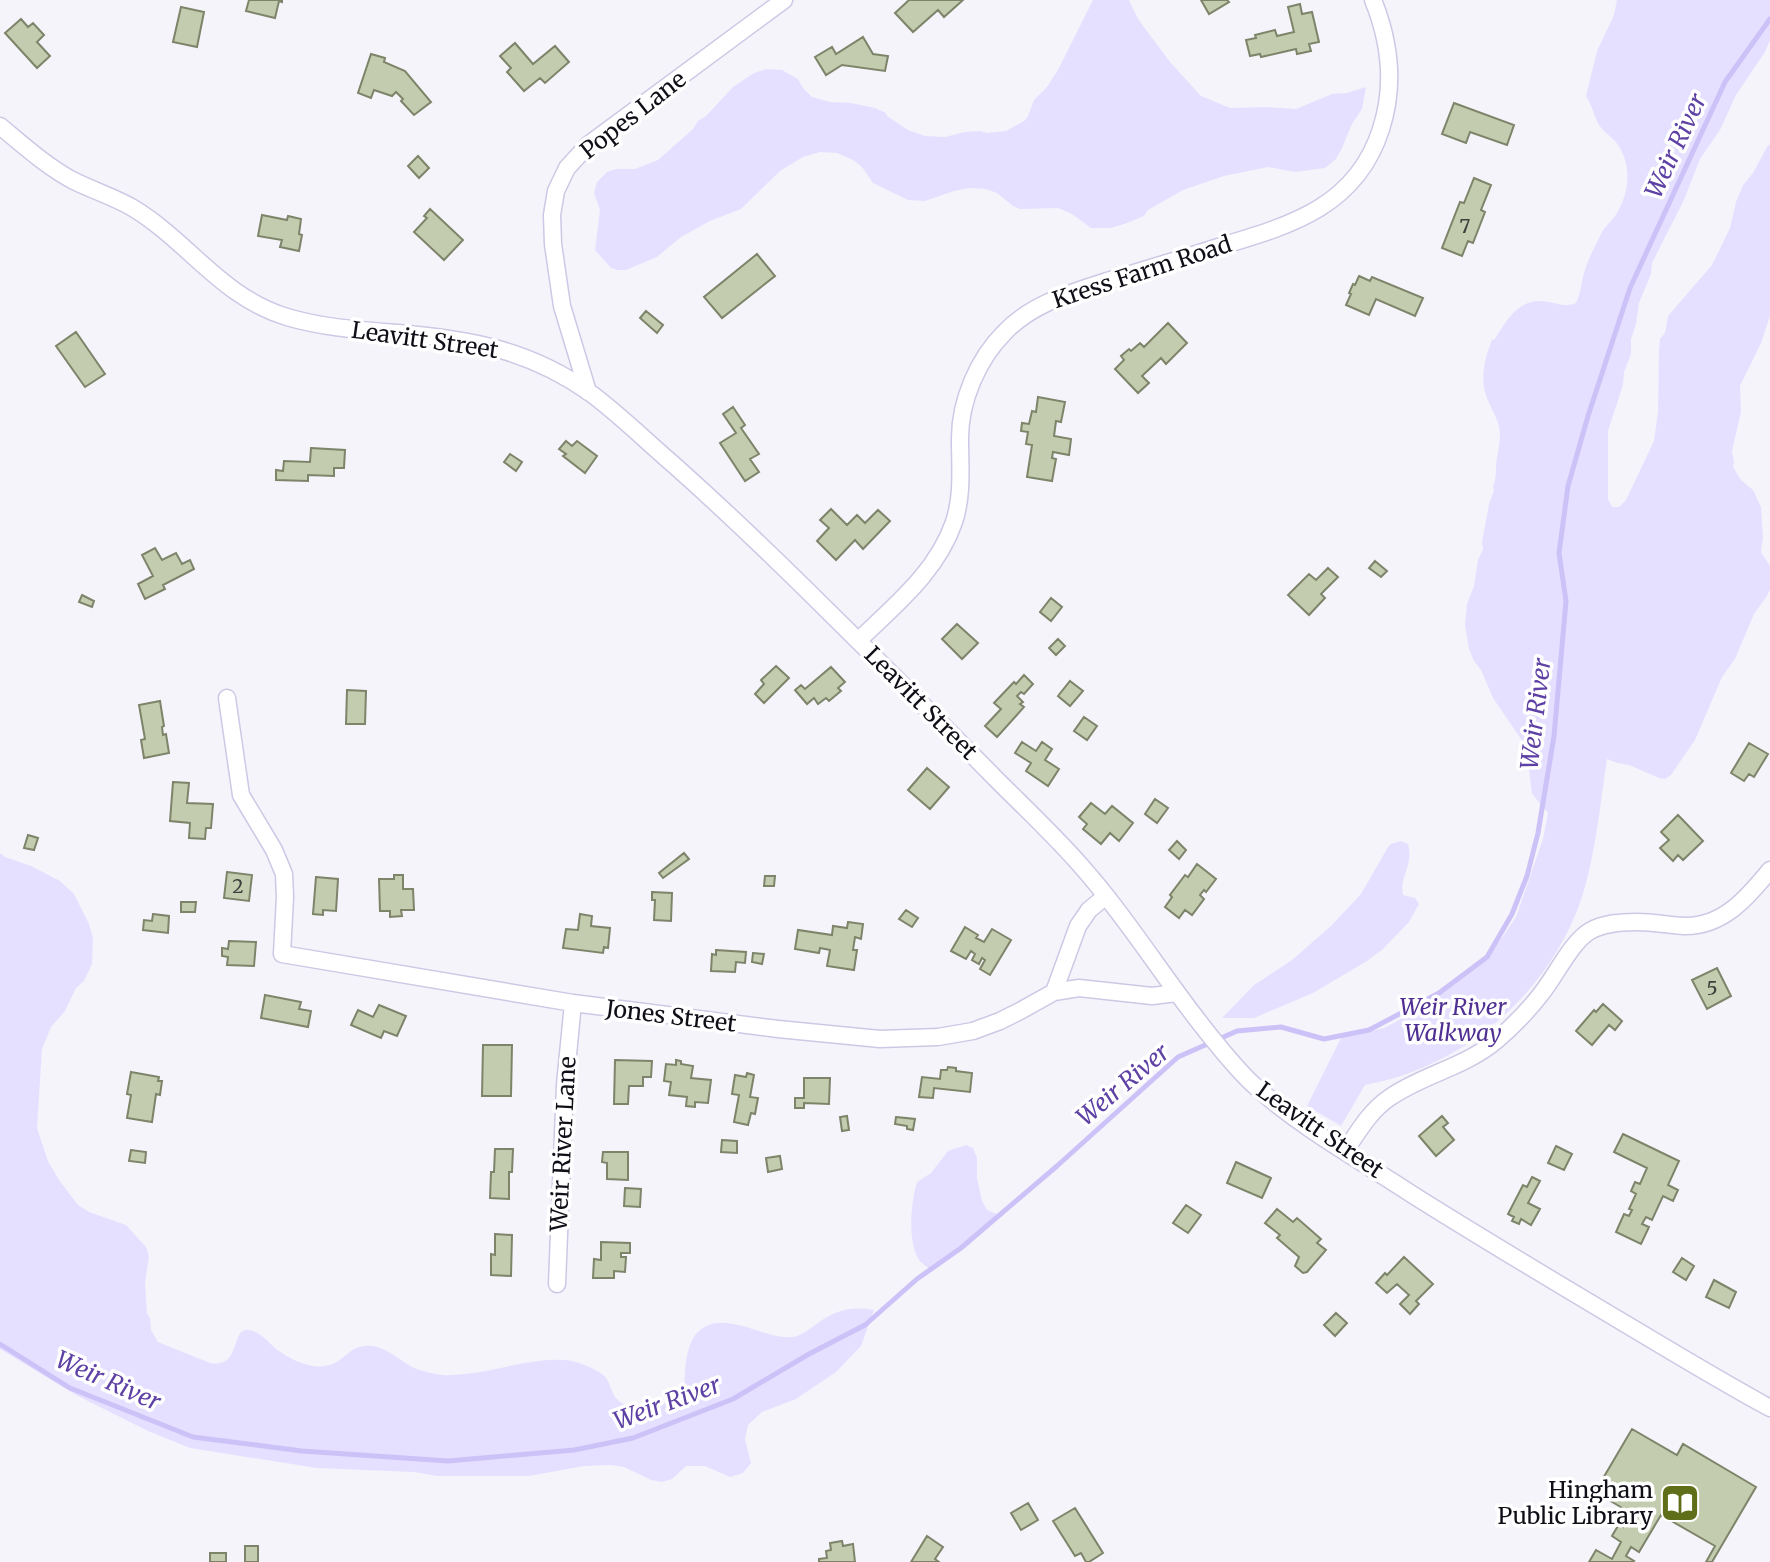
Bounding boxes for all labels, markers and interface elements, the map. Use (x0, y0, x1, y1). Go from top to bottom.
street label: Popes Lane (574, 64, 691, 165)
water label: Weir River (1638, 87, 1714, 203)
house number: 7 (1460, 214, 1471, 238)
street label: Kress Farm Road (1049, 229, 1235, 314)
street label: Leavitt Street (350, 315, 500, 364)
street label: Leavitt Street (859, 640, 984, 765)
water label: Weir River (1513, 655, 1558, 771)
house number: 2 (232, 874, 244, 898)
house number: 5 (1706, 976, 1718, 1000)
park label: Weir River Walkway (1399, 992, 1507, 1047)
street label: Jones Street (603, 993, 738, 1038)
water label: Weir River (1070, 1036, 1176, 1132)
street label: Weir River Lane (543, 1056, 582, 1233)
street label: Leavitt Street (1251, 1075, 1389, 1184)
water label: Weir River (51, 1344, 167, 1418)
water label: Weir River (609, 1368, 726, 1436)
place label: Hingham Public Library (1498, 1475, 1654, 1530)
library icon: Hingham Public Library (1659, 1482, 1701, 1524)

